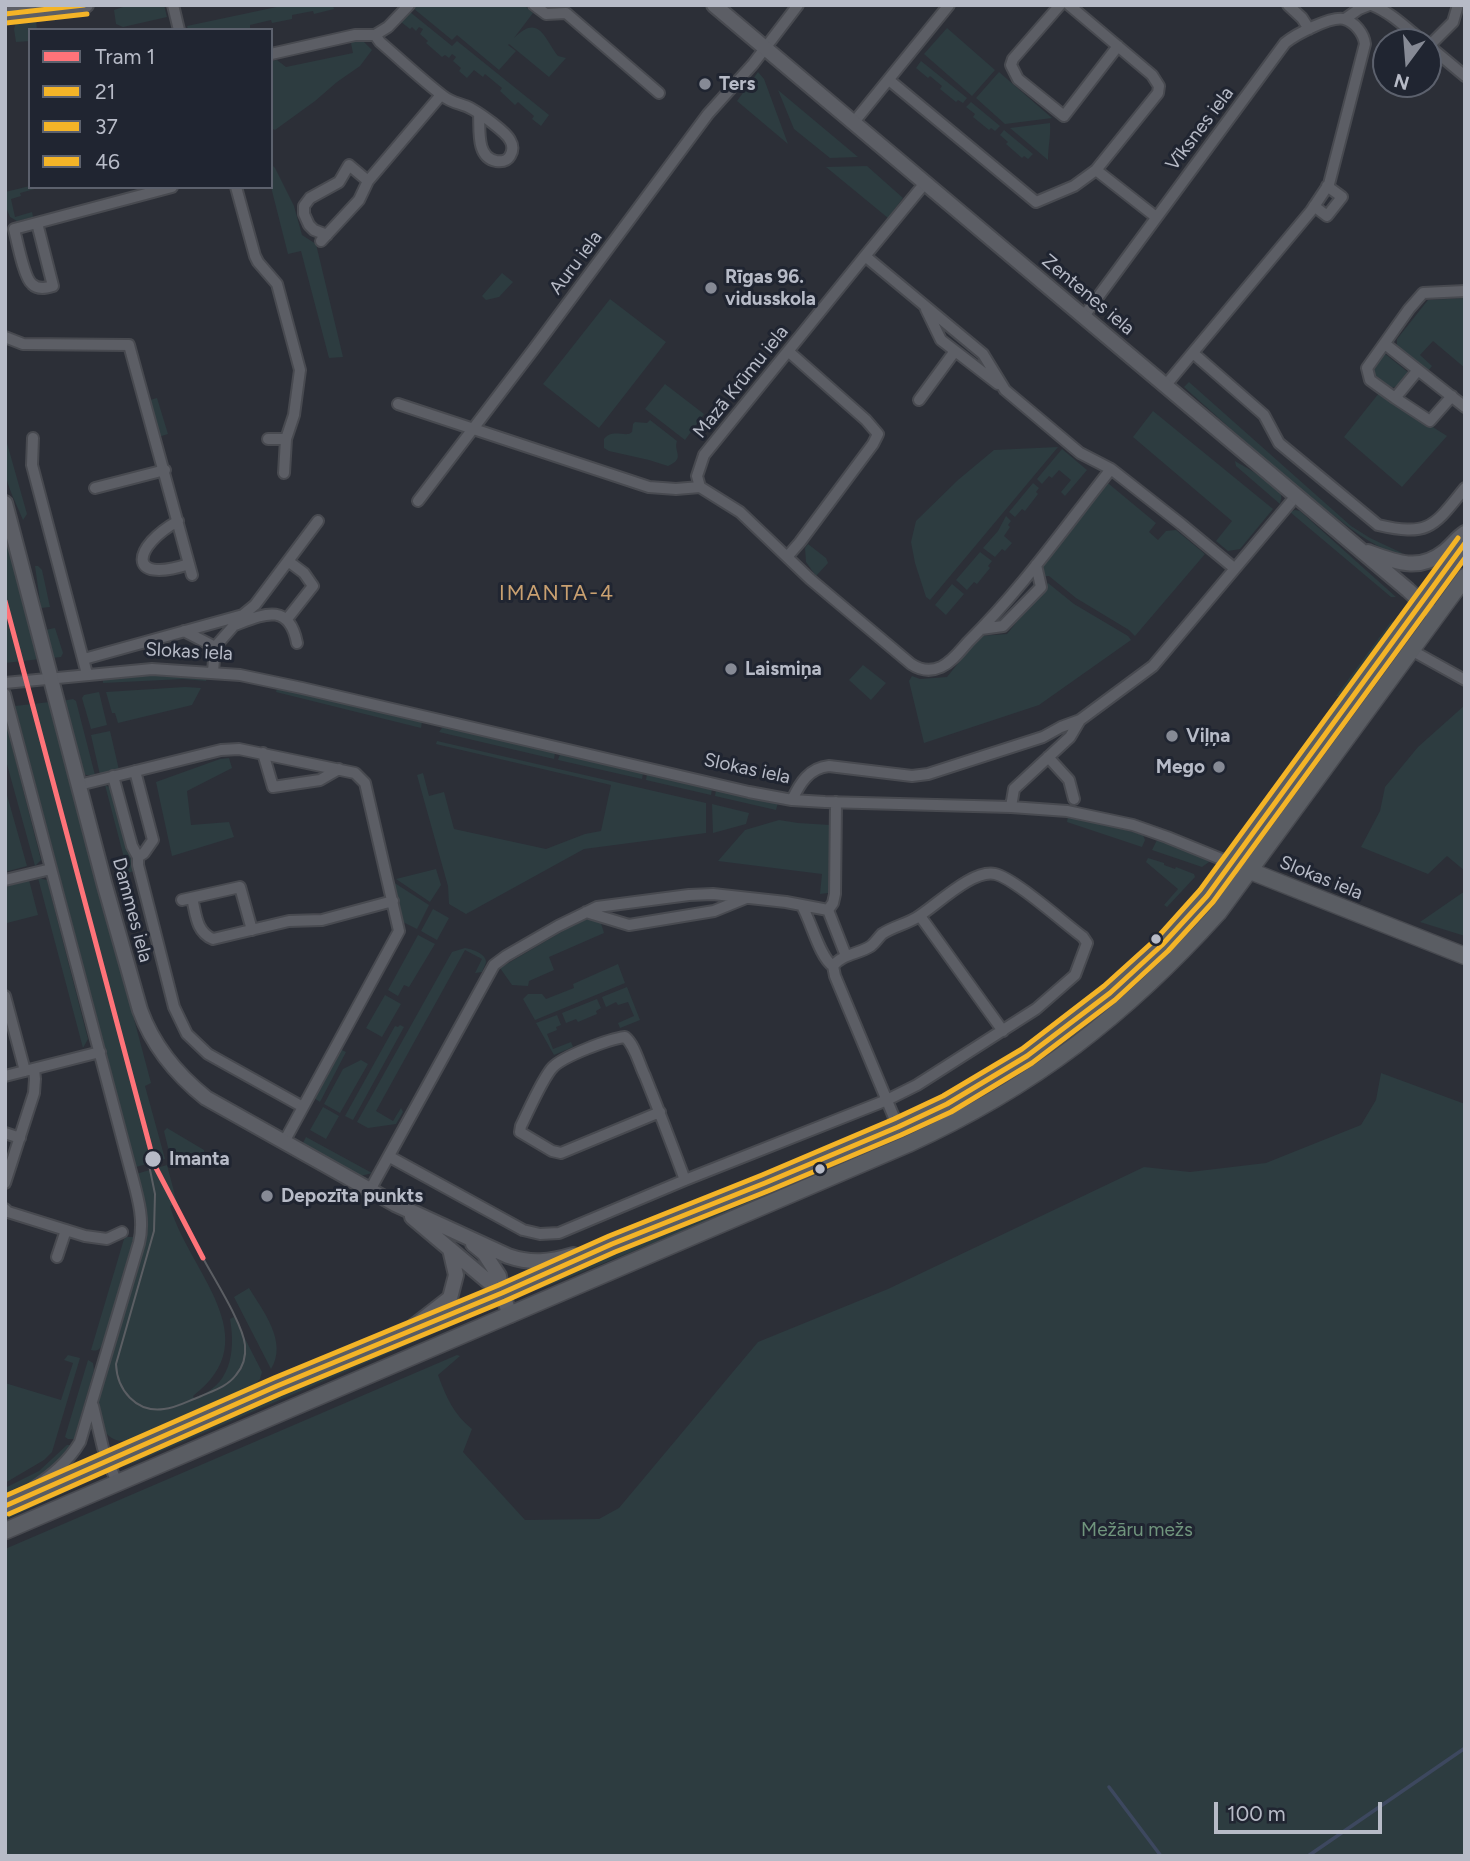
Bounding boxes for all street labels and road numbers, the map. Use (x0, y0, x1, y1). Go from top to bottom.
street label: Vīksnes iela (1161, 83, 1239, 175)
street label: Auru iela (545, 227, 607, 299)
street label: Zentenes iela (1037, 250, 1139, 340)
street label: Mazā Krūmu iela (689, 321, 793, 443)
street label: Slokas iela (145, 638, 233, 666)
street label: Slokas iela (702, 749, 792, 789)
street label: Slokas iela (1276, 851, 1366, 905)
street label: Dammes iela (107, 855, 157, 965)

